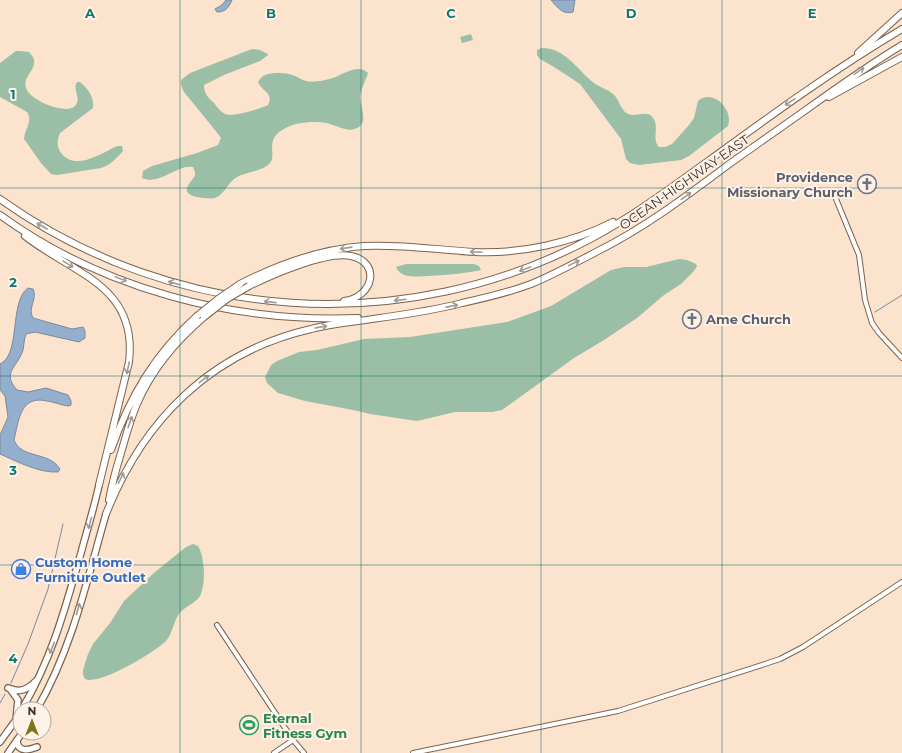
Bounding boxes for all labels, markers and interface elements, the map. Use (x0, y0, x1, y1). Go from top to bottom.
text: A (84, 5, 96, 21)
text: B (266, 5, 276, 21)
text: C (446, 5, 456, 21)
text: D (626, 5, 637, 21)
text: E (808, 5, 817, 21)
one-way arrow (854, 67, 865, 75)
text: 1 (10, 86, 16, 102)
one-way arrow (785, 98, 796, 106)
street label: OCEAN HIGHWAY EAST (616, 131, 752, 233)
place label: Providence Missionary Church (727, 169, 853, 200)
church icon: Providence Missionary Church (856, 173, 878, 195)
one-way arrow (680, 192, 691, 201)
one-way arrow (36, 222, 48, 230)
one-way arrow (340, 244, 353, 252)
one-way arrow (470, 248, 483, 255)
one-way arrow (568, 259, 580, 266)
one-way arrow (62, 260, 74, 268)
one-way arrow (520, 265, 532, 273)
text: 2 (9, 274, 17, 290)
one-way arrow (114, 276, 126, 284)
one-way arrow (168, 279, 181, 286)
one-way arrow (394, 296, 407, 304)
one-way arrow (264, 298, 277, 305)
one-way arrow (445, 301, 458, 309)
church icon: Ame Church (681, 308, 703, 330)
place label: Ame Church (705, 311, 791, 327)
one-way arrow (315, 322, 328, 330)
one-way arrow (123, 361, 131, 374)
one-way arrow (198, 374, 209, 383)
one-way arrow (127, 416, 134, 429)
text: 3 (8, 462, 17, 478)
one-way arrow (118, 472, 126, 484)
one-way arrow (85, 516, 93, 529)
place label: Custom Home Furniture Outlet (35, 554, 146, 585)
shop icon: Custom Home Furniture Outlet (10, 558, 32, 580)
one-way arrow (75, 603, 82, 616)
one-way arrow (48, 641, 56, 653)
text: 4 (9, 650, 18, 666)
north arrow (12, 701, 52, 741)
text: N (28, 704, 36, 718)
place label: Eternal Fitness Gym (263, 710, 347, 741)
sports icon: Eternal Fitness Gym (238, 714, 260, 736)

